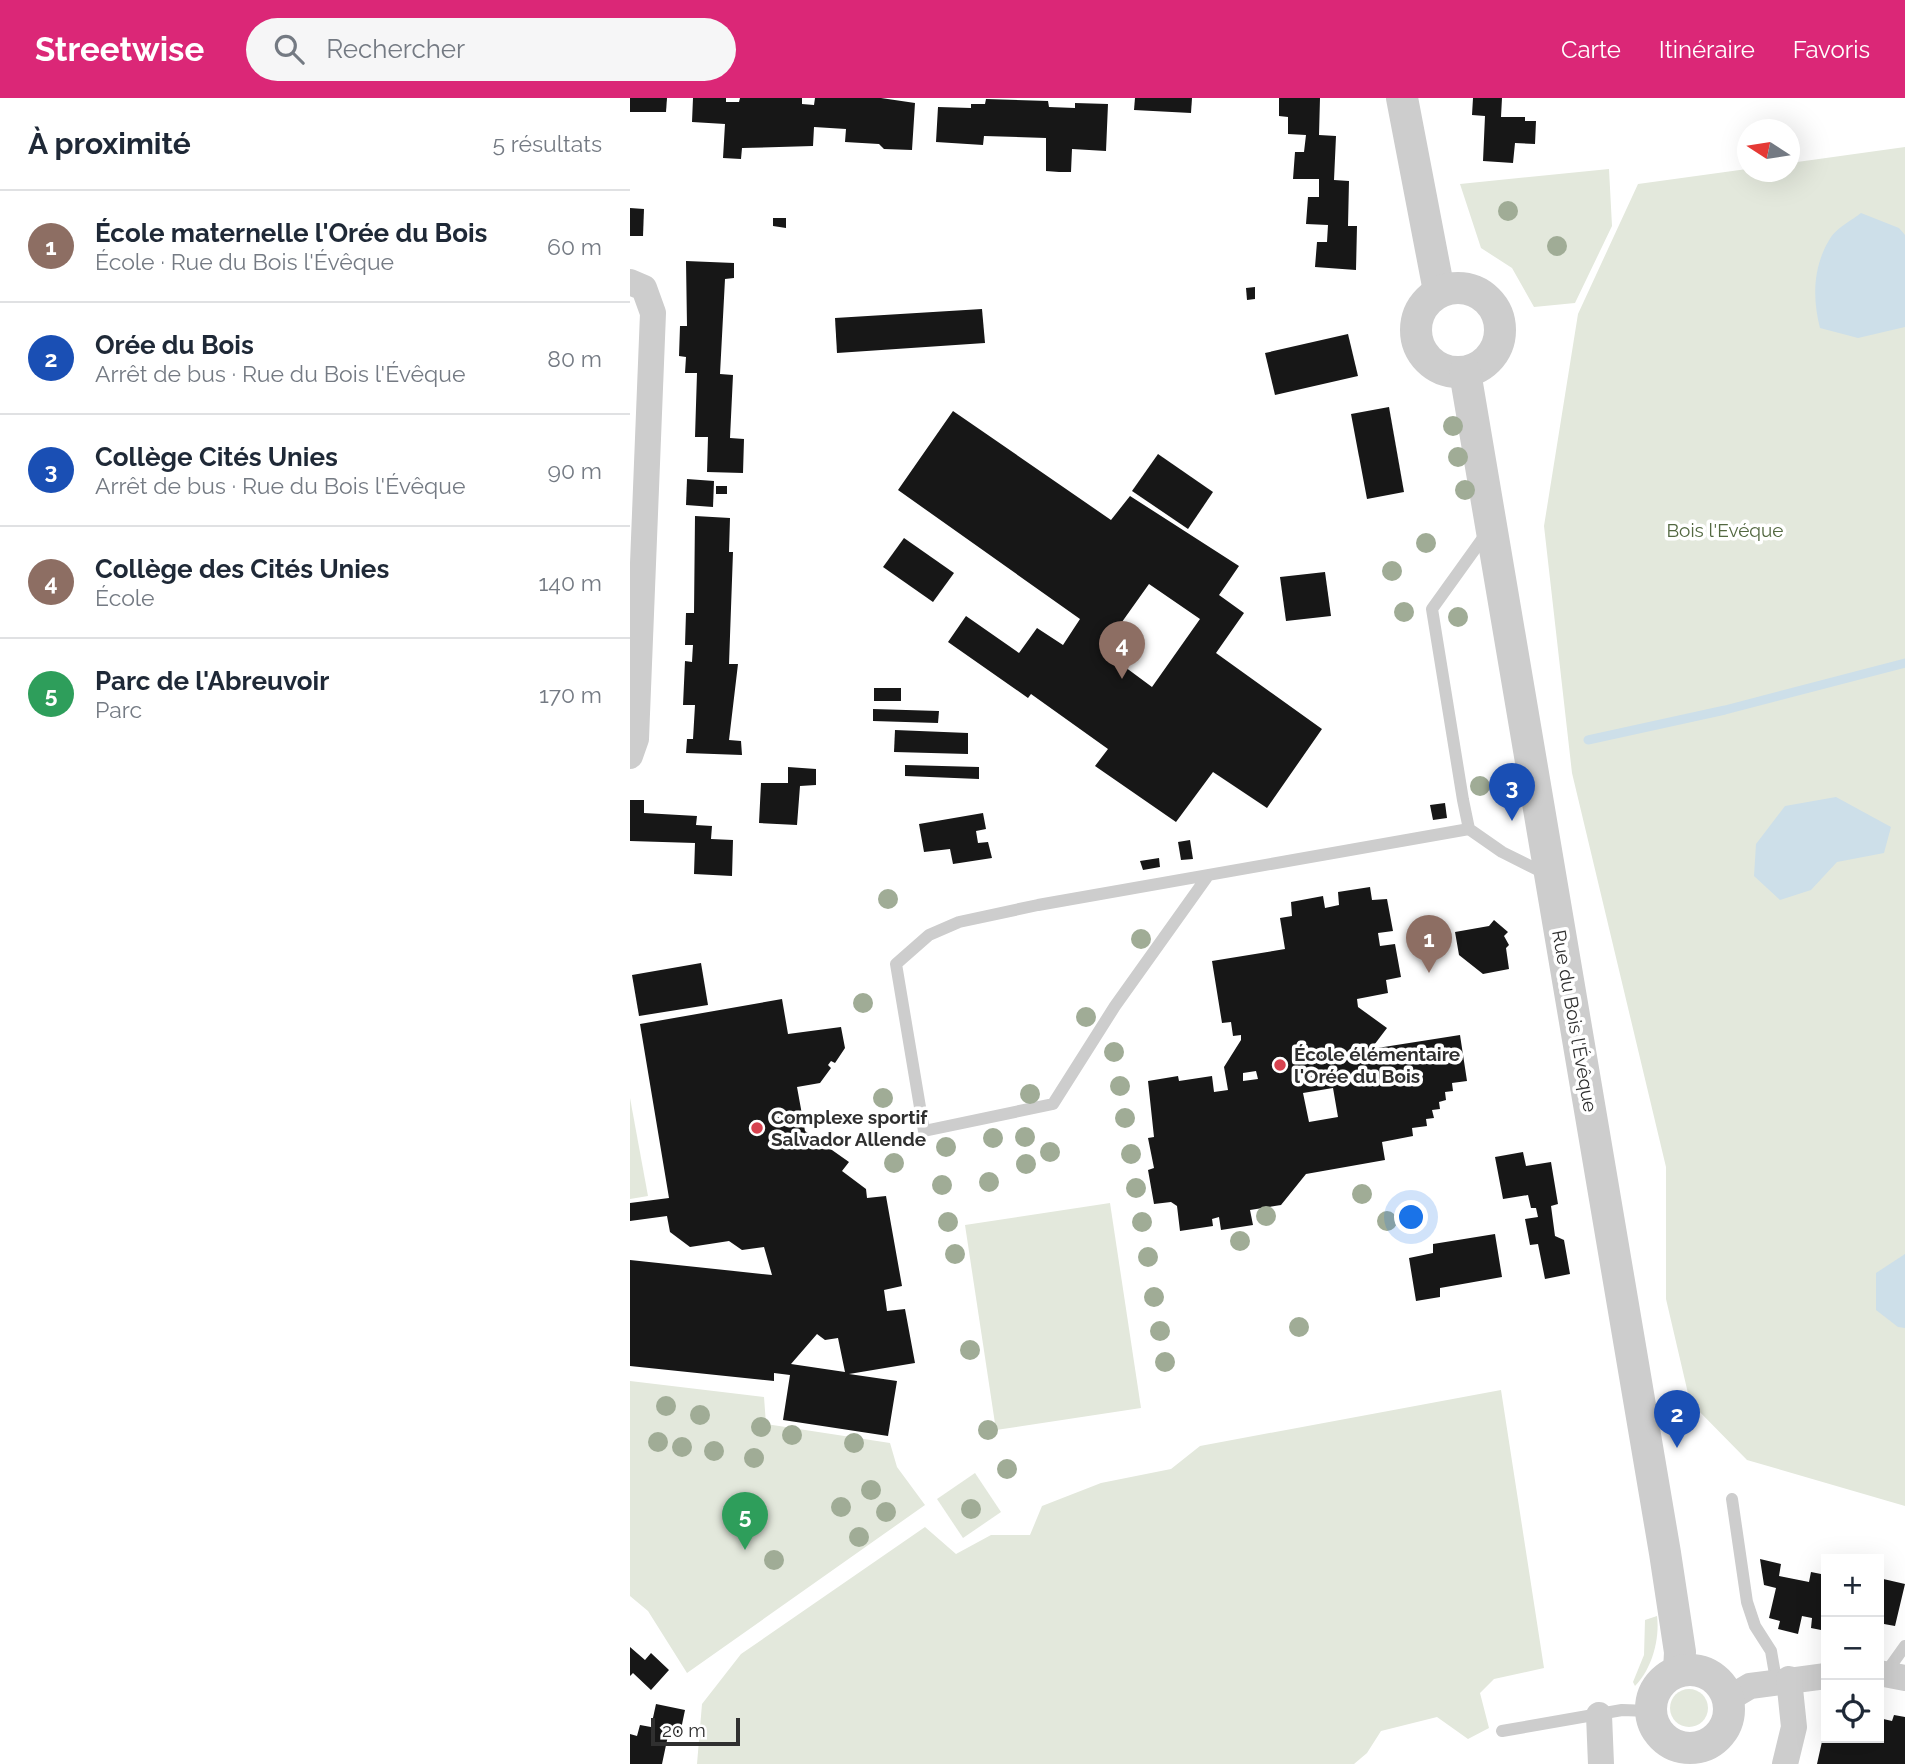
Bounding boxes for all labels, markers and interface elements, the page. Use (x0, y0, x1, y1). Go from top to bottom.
search box (246, 18, 736, 81)
text: Streetwise (35, 30, 204, 69)
icon: search (270, 30, 308, 68)
text: Rechercher (326, 34, 465, 64)
text: Carte (1561, 35, 1621, 64)
text: Itinéraire (1659, 35, 1755, 64)
text: Favoris (1793, 35, 1870, 64)
north arrow (1737, 119, 1800, 182)
text: À proximité (28, 126, 191, 161)
text: 5 résultats (492, 130, 602, 157)
text: École maternelle l'Orée du Bois (95, 218, 487, 248)
text: 1 (45, 233, 57, 260)
text: 60 m (547, 233, 602, 260)
text: École · Rue du Bois l'Évêque (95, 248, 394, 275)
text: Orée du Bois (95, 330, 254, 360)
text: 2 (45, 345, 57, 372)
text: 80 m (547, 345, 602, 372)
text: Arrêt de bus · Rue du Bois l'Évêque (95, 360, 465, 387)
text: Collège Cités Unies (95, 442, 338, 472)
text: 3 (45, 457, 57, 484)
text: 90 m (547, 457, 602, 484)
text: Arrêt de bus · Rue du Bois l'Évêque (95, 472, 465, 499)
park label: Bois l'Evéque (1666, 519, 1784, 541)
text: Collège des Cités Unies (95, 554, 389, 584)
text: 4 (44, 569, 58, 596)
text: 140 m (539, 569, 602, 596)
text: École (95, 584, 155, 611)
pin: 4 (1099, 621, 1145, 679)
text: Parc de l'Abreuvoir (95, 666, 329, 696)
text: 5 (45, 681, 57, 708)
text: 170 m (539, 681, 602, 708)
text: Parc (95, 696, 142, 723)
pin: 3 (1489, 763, 1535, 821)
pin: 1 (1406, 915, 1452, 973)
street label: Rue du Bois l'Évêque (1548, 928, 1602, 1114)
place label: École élémentaire l'Orée du Bois (1294, 1043, 1460, 1087)
marker: École élémentaire l'Orée du Bois (1272, 1057, 1288, 1073)
place label: Complexe sportif Salvador Allende (771, 1106, 928, 1150)
marker: Complexe sportif Salvador Allende (749, 1120, 765, 1136)
your location (1394, 1200, 1428, 1234)
pin: 2 (1654, 1390, 1700, 1448)
pin: 5 (722, 1492, 768, 1550)
map controls (1821, 1554, 1884, 1743)
button: + (1821, 1554, 1884, 1617)
button: − (1821, 1617, 1884, 1680)
button: locate (1821, 1680, 1884, 1743)
scale bar (651, 1715, 740, 1747)
text: 20 m (662, 1719, 706, 1741)

